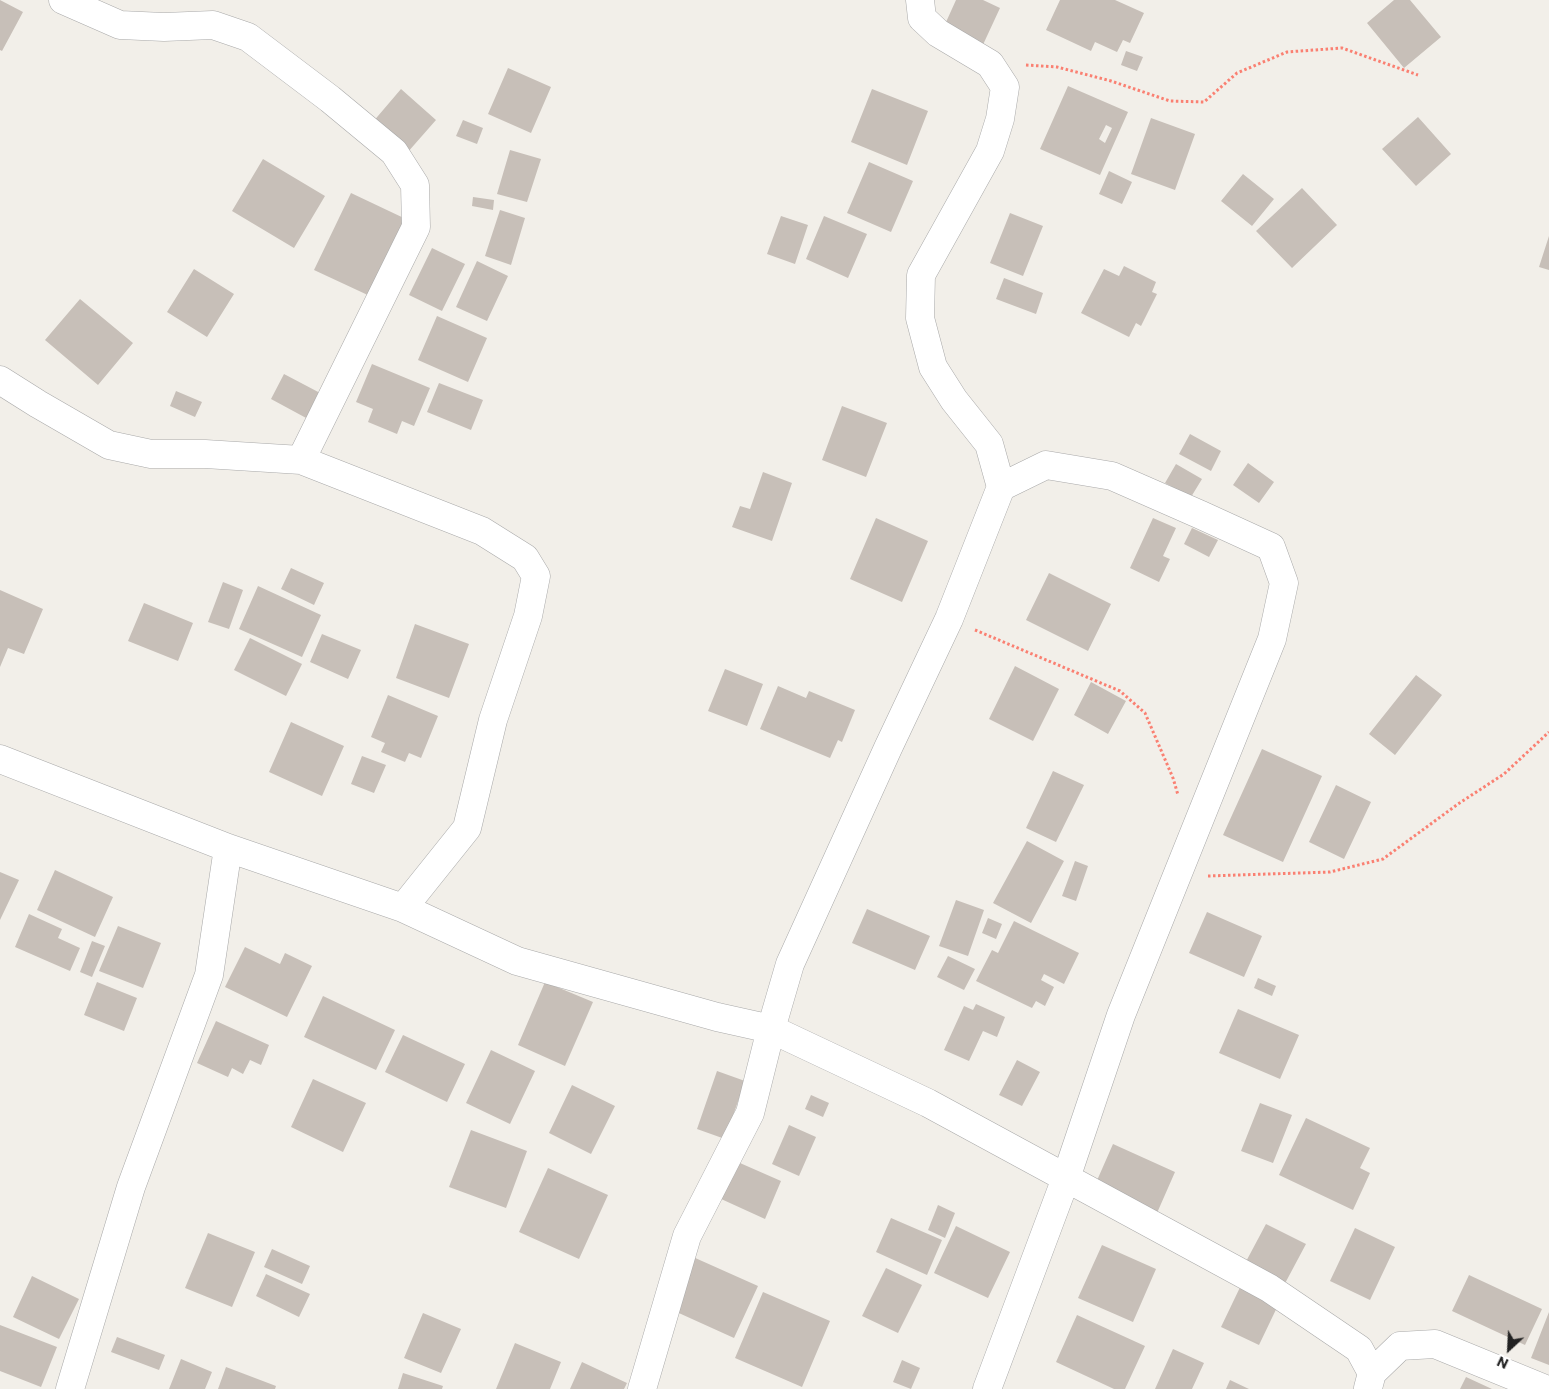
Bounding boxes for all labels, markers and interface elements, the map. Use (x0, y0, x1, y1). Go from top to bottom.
north arrow (1484, 1324, 1534, 1374)
text: N (1494, 1353, 1511, 1373)

